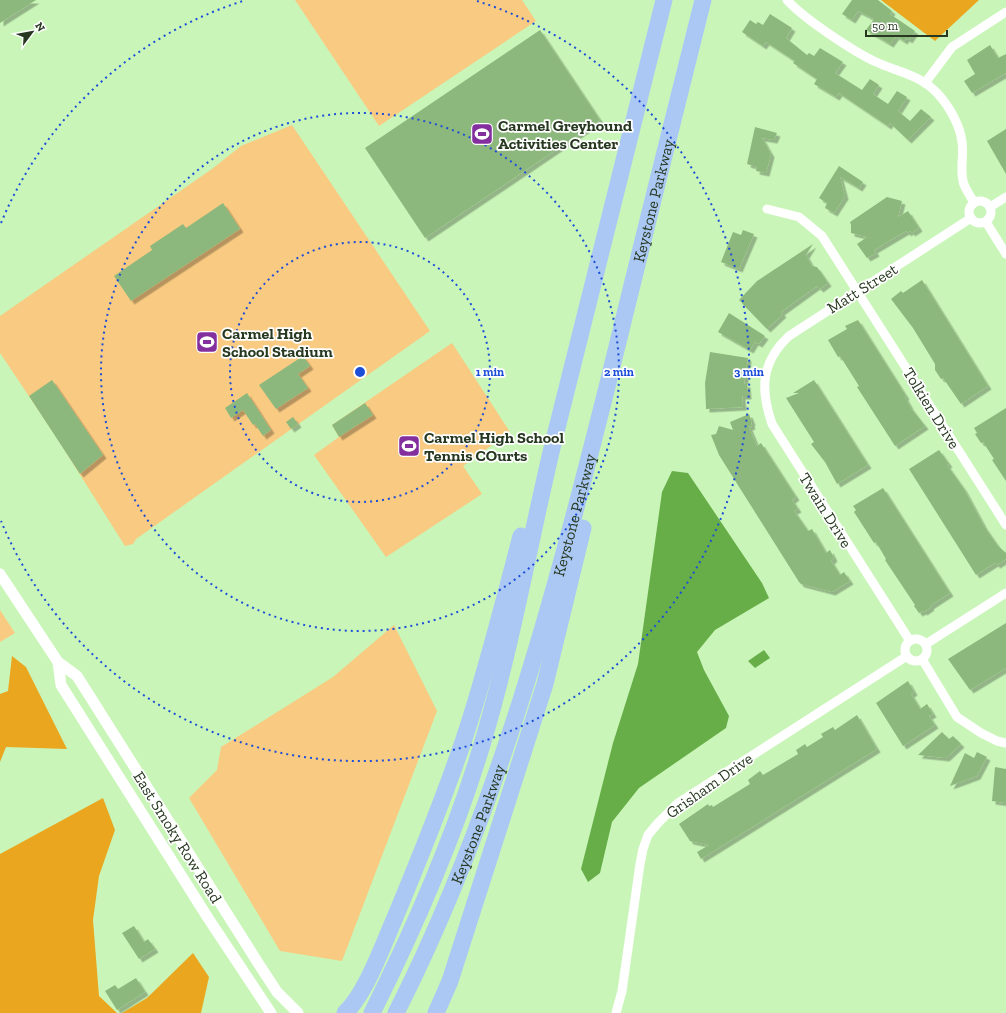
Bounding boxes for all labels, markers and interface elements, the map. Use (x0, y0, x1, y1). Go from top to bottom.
north arrow (12, 12, 52, 52)
scale bar (866, 12, 947, 38)
text: 50 m (872, 19, 899, 33)
text: N (32, 20, 48, 34)
place label: Carmel Greyhound Activities Center (498, 116, 632, 153)
sports icon: Carmel Greyhound Activities Center (469, 121, 495, 147)
street label: Keystone Parkway (629, 136, 678, 264)
street label: Matt Street (824, 259, 901, 318)
place label: Carmel High School Stadium (222, 324, 333, 361)
sports icon: Carmel High School Stadium (194, 329, 220, 355)
street label: Tolkien Drive (899, 364, 964, 452)
centre of rings (353, 365, 367, 379)
text: 1 min (476, 365, 504, 379)
text: 2 min (604, 365, 634, 379)
text: 3 min (734, 365, 764, 379)
place label: Carmel High School Tennis COurts (424, 428, 564, 465)
sports icon: Carmel High School Tennis COurts (396, 433, 422, 459)
street label: Keystone Parkway (549, 451, 600, 579)
street label: Twain Drive (795, 469, 856, 551)
street label: Grisham Drive (662, 749, 756, 822)
street label: Keystone Parkway (447, 761, 509, 887)
street label: East Smoky Row Road (129, 768, 226, 907)

